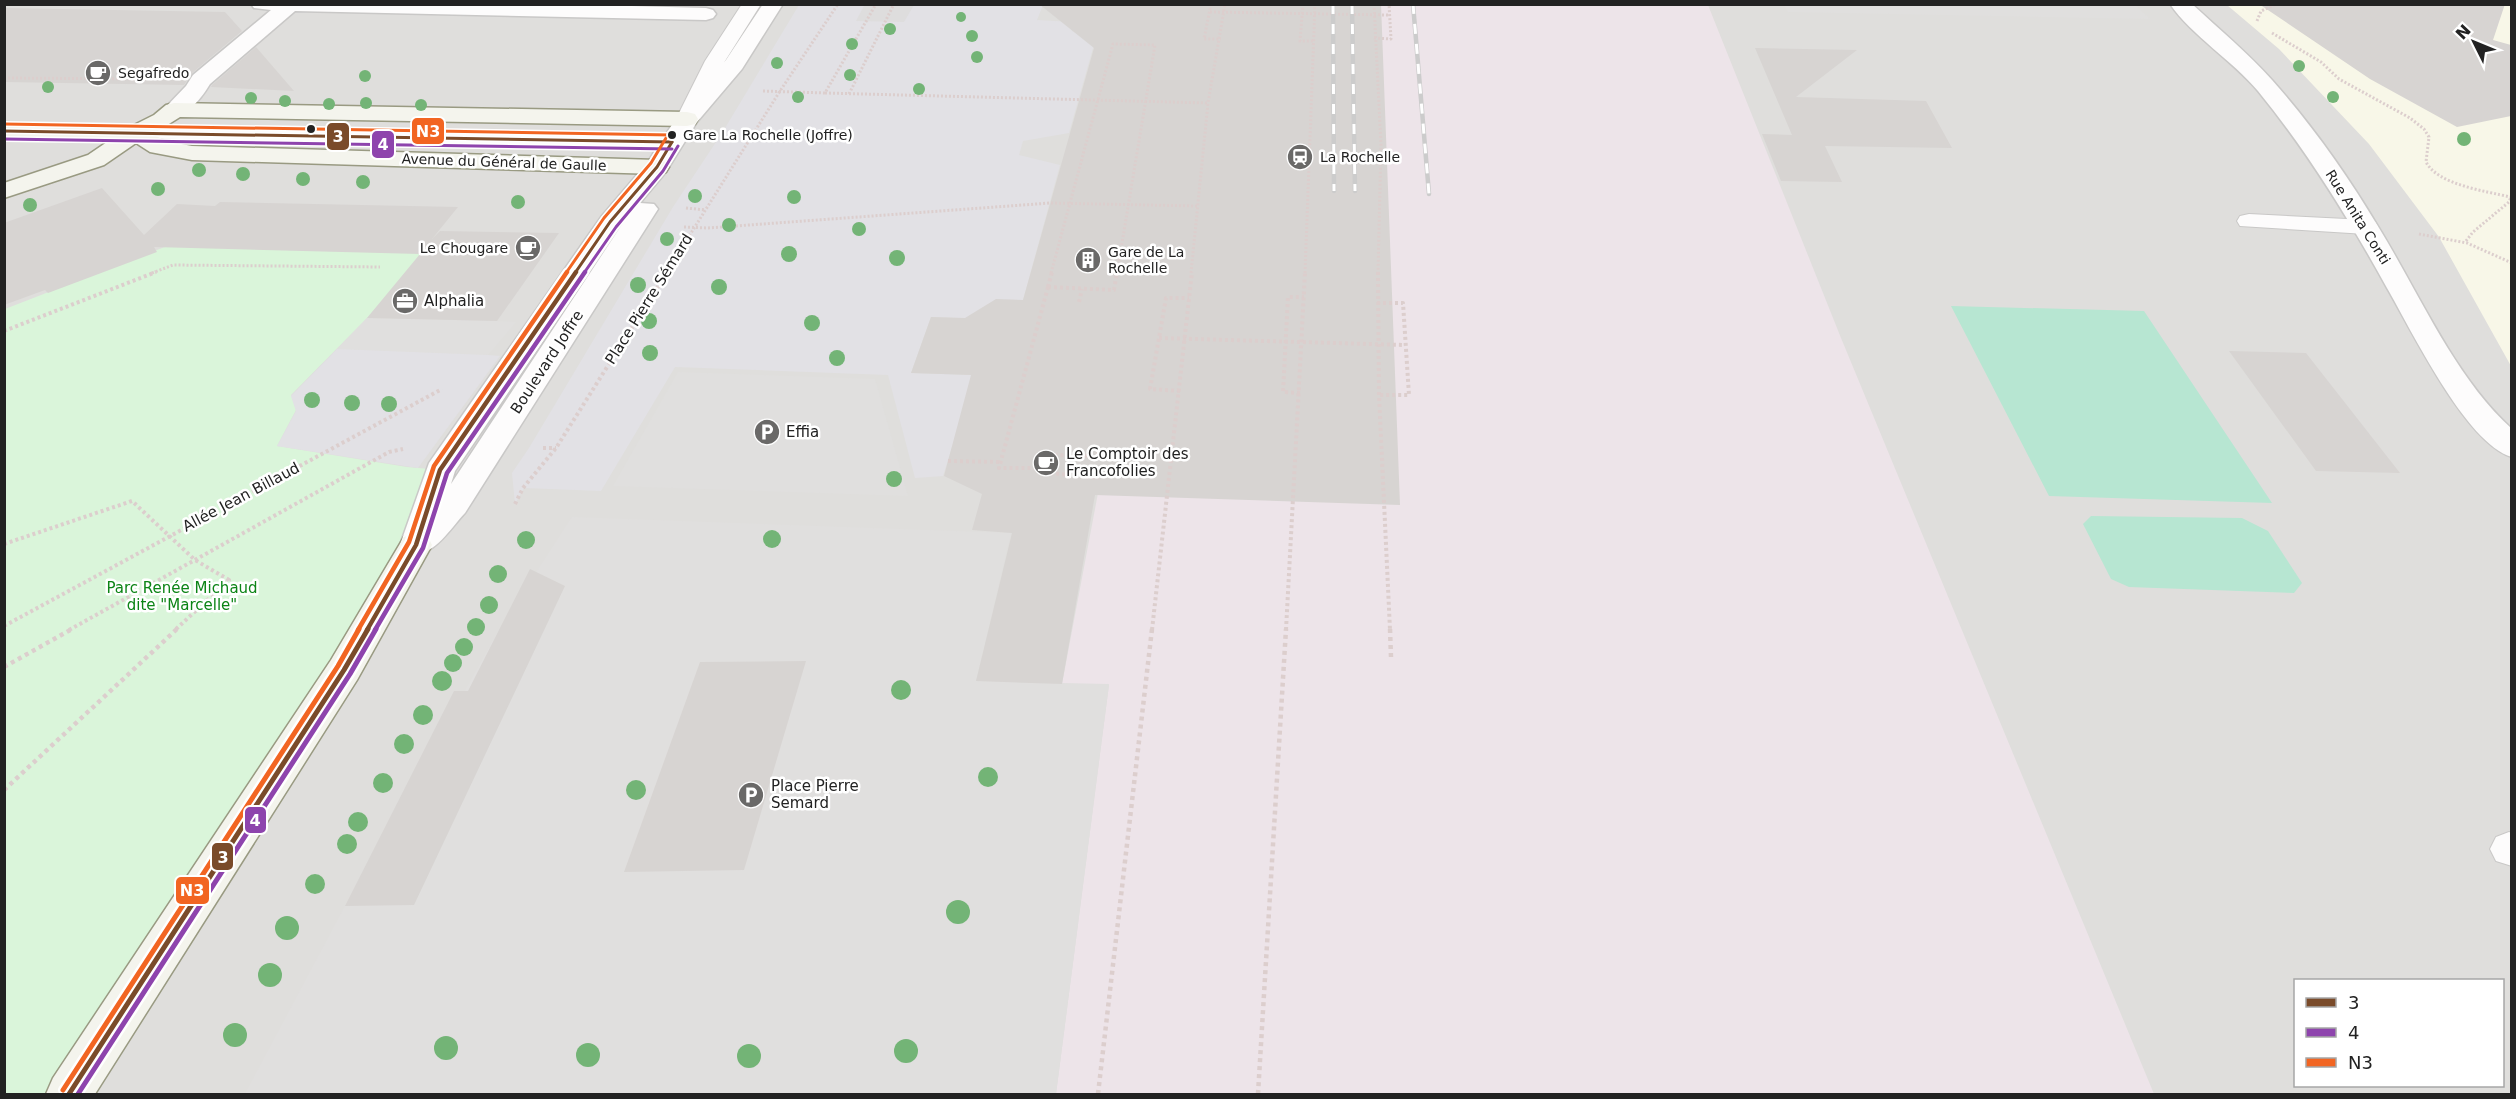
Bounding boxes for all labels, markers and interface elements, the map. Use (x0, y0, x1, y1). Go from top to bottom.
north arrow (2444, 12, 2504, 72)
text: N (2452, 21, 2475, 43)
cafe icon: Segafredo (83, 58, 113, 88)
place label: Segafredo (118, 65, 189, 81)
line badge: N3 (411, 117, 445, 145)
line badge: 3 (326, 122, 350, 151)
text: N3 (416, 122, 440, 141)
unlabelled marker (305, 123, 317, 135)
text: 3 (332, 127, 344, 146)
place label: Gare La Rochelle (Joffre) (683, 127, 853, 143)
marker: Gare La Rochelle (Joffre) (666, 129, 678, 141)
line badge: 4 (371, 130, 395, 159)
text: 4 (377, 135, 389, 154)
station icon: La Rochelle (1285, 142, 1315, 172)
place label: La Rochelle (1320, 149, 1400, 165)
street label: Avenue du Général de Gaulle (401, 150, 607, 174)
street label: Rue Anita Conti (2322, 167, 2394, 267)
street label: Place Pierre Sémard (601, 230, 697, 368)
cafe icon: Le Chougare (513, 233, 543, 263)
place label: Le Chougare (420, 240, 508, 256)
place label: Gare de La Rochelle (1108, 244, 1184, 276)
building icon: Gare de La Rochelle (1073, 245, 1103, 275)
office icon: Alphalia (390, 286, 420, 316)
place label: Alphalia (424, 292, 484, 310)
street label: Boulevard Joffre (507, 307, 587, 417)
parking icon: Effia (752, 417, 782, 447)
place label: Effia (786, 423, 819, 441)
place label: Le Comptoir des Francofolies (1066, 445, 1189, 480)
cafe icon: Le Comptoir des Francofolies (1031, 448, 1061, 478)
street label: Allée Jean Billaud (179, 459, 303, 535)
park label: Parc Renée Michaud dite "Marcelle" (106, 579, 258, 614)
place label: Place Pierre Semard (771, 777, 859, 812)
parking icon: Place Pierre Semard (736, 780, 766, 810)
line badge: 4 (244, 806, 267, 834)
text: 4 (249, 811, 261, 830)
line badge: 3 (211, 842, 234, 871)
text: 3 (217, 848, 229, 867)
line badge: N3 (175, 876, 210, 905)
text: N3 (180, 881, 204, 900)
legend (2294, 979, 2504, 1087)
text: 3 (2348, 992, 2359, 1013)
text: 4 (2348, 1022, 2359, 1043)
text: N3 (2348, 1052, 2373, 1073)

